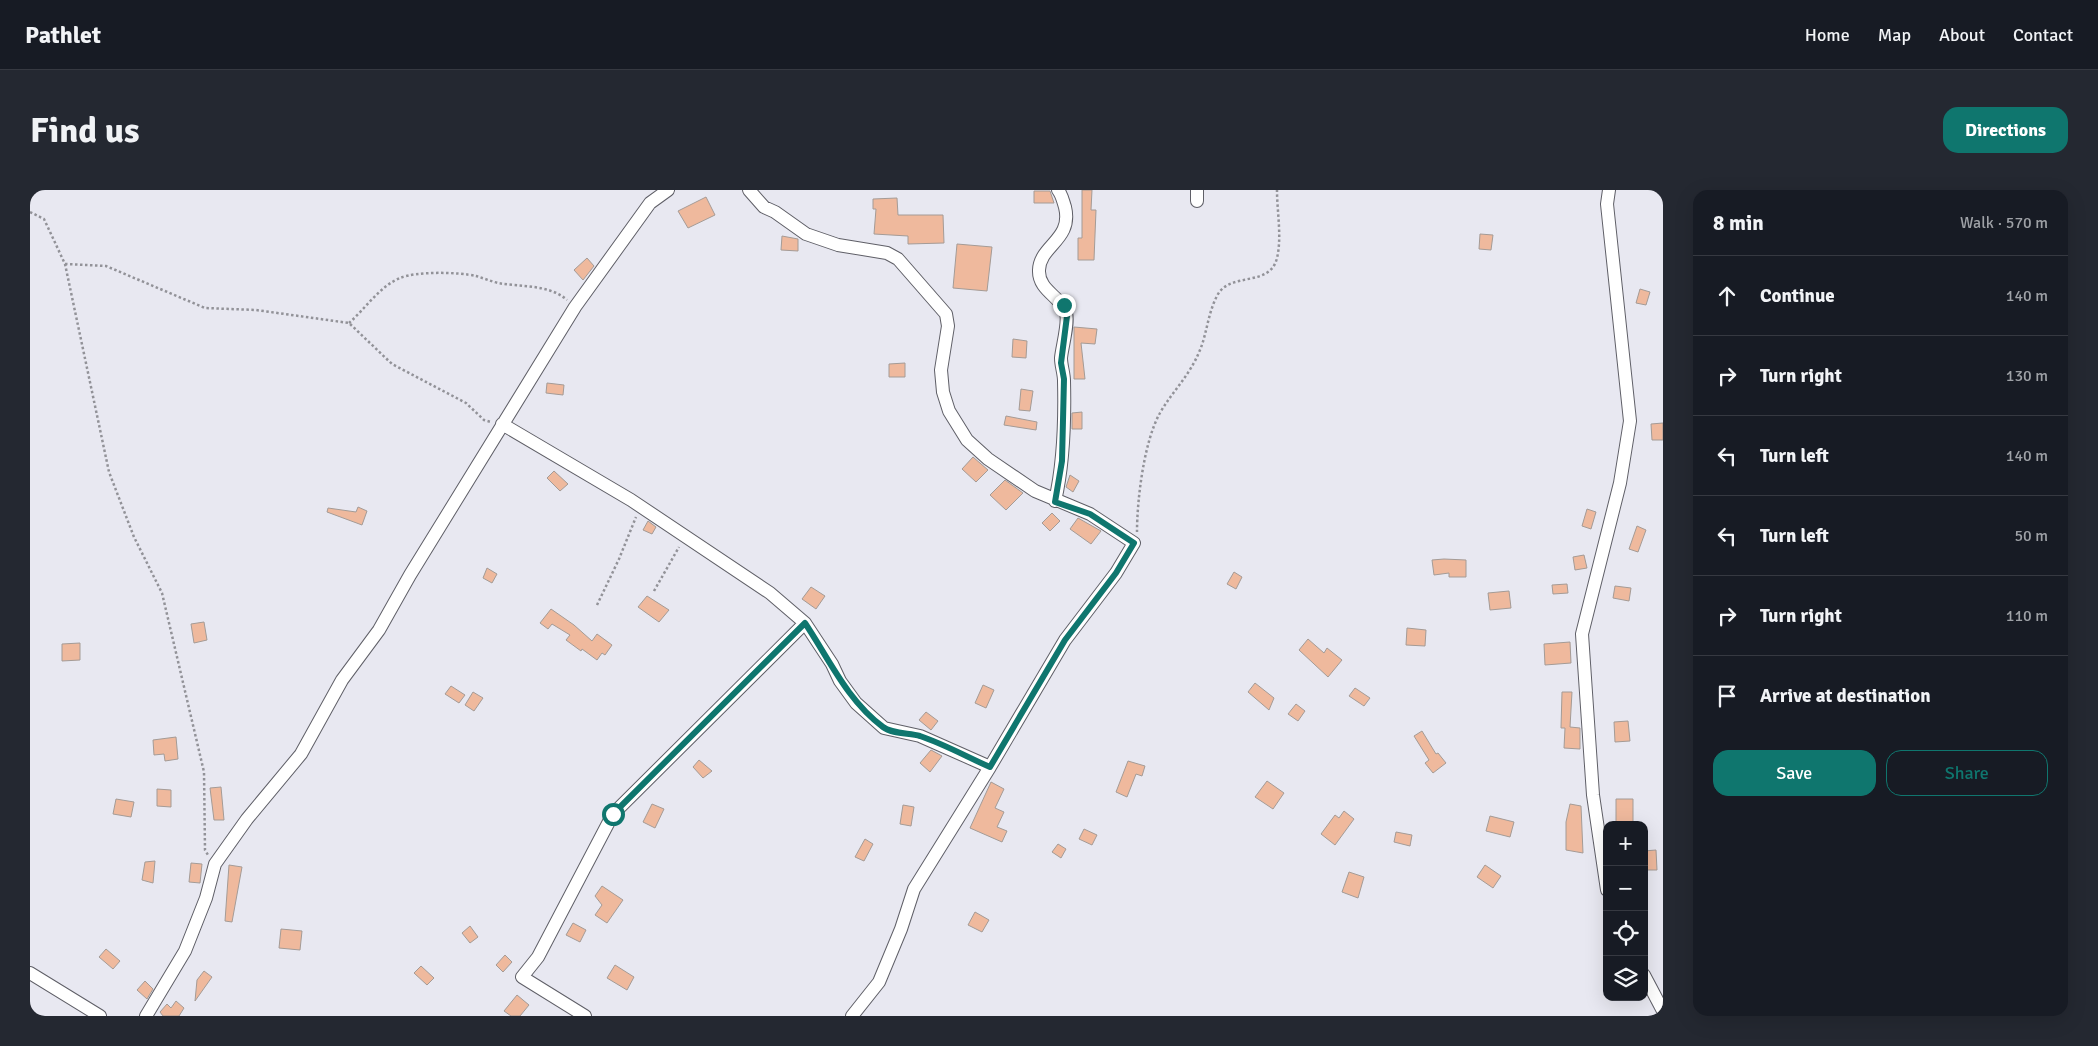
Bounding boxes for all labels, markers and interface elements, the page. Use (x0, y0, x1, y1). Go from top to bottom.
text: Pathlet (25, 20, 101, 50)
text: Home (1805, 24, 1850, 46)
text: Map (1878, 24, 1911, 46)
text: About (1939, 24, 1985, 46)
text: Contact (2013, 24, 2073, 46)
button: Directions (1943, 107, 2068, 153)
text: Find us (30, 109, 140, 152)
text: 8 min (1713, 210, 1764, 236)
text: Walk · 570 m (1960, 213, 2048, 233)
icon: ahead (1713, 282, 1741, 310)
text: Continue (1760, 284, 1835, 308)
text: 140 m (2006, 286, 2048, 306)
route end (1053, 294, 1076, 317)
icon: right (1713, 362, 1741, 390)
text: Turn right (1760, 364, 1842, 388)
text: 130 m (2006, 366, 2048, 386)
icon: left (1713, 442, 1741, 470)
text: Turn left (1760, 444, 1829, 468)
text: 140 m (2006, 446, 2048, 466)
icon: left (1713, 522, 1741, 550)
text: Turn left (1760, 524, 1829, 548)
text: 50 m (2014, 526, 2048, 546)
icon: right (1713, 602, 1741, 630)
text: Turn right (1760, 604, 1842, 628)
text: 110 m (2006, 606, 2048, 626)
icon: arrive (1713, 682, 1741, 710)
text: Arrive at destination (1760, 684, 1931, 708)
button: Save (1713, 750, 1876, 796)
button: Share (1886, 750, 2048, 796)
route start (602, 803, 625, 826)
map controls (1603, 821, 1648, 1001)
button: + (1603, 821, 1648, 866)
button: − (1603, 866, 1648, 911)
button: locate (1603, 911, 1648, 956)
button: layers (1603, 956, 1648, 1001)

